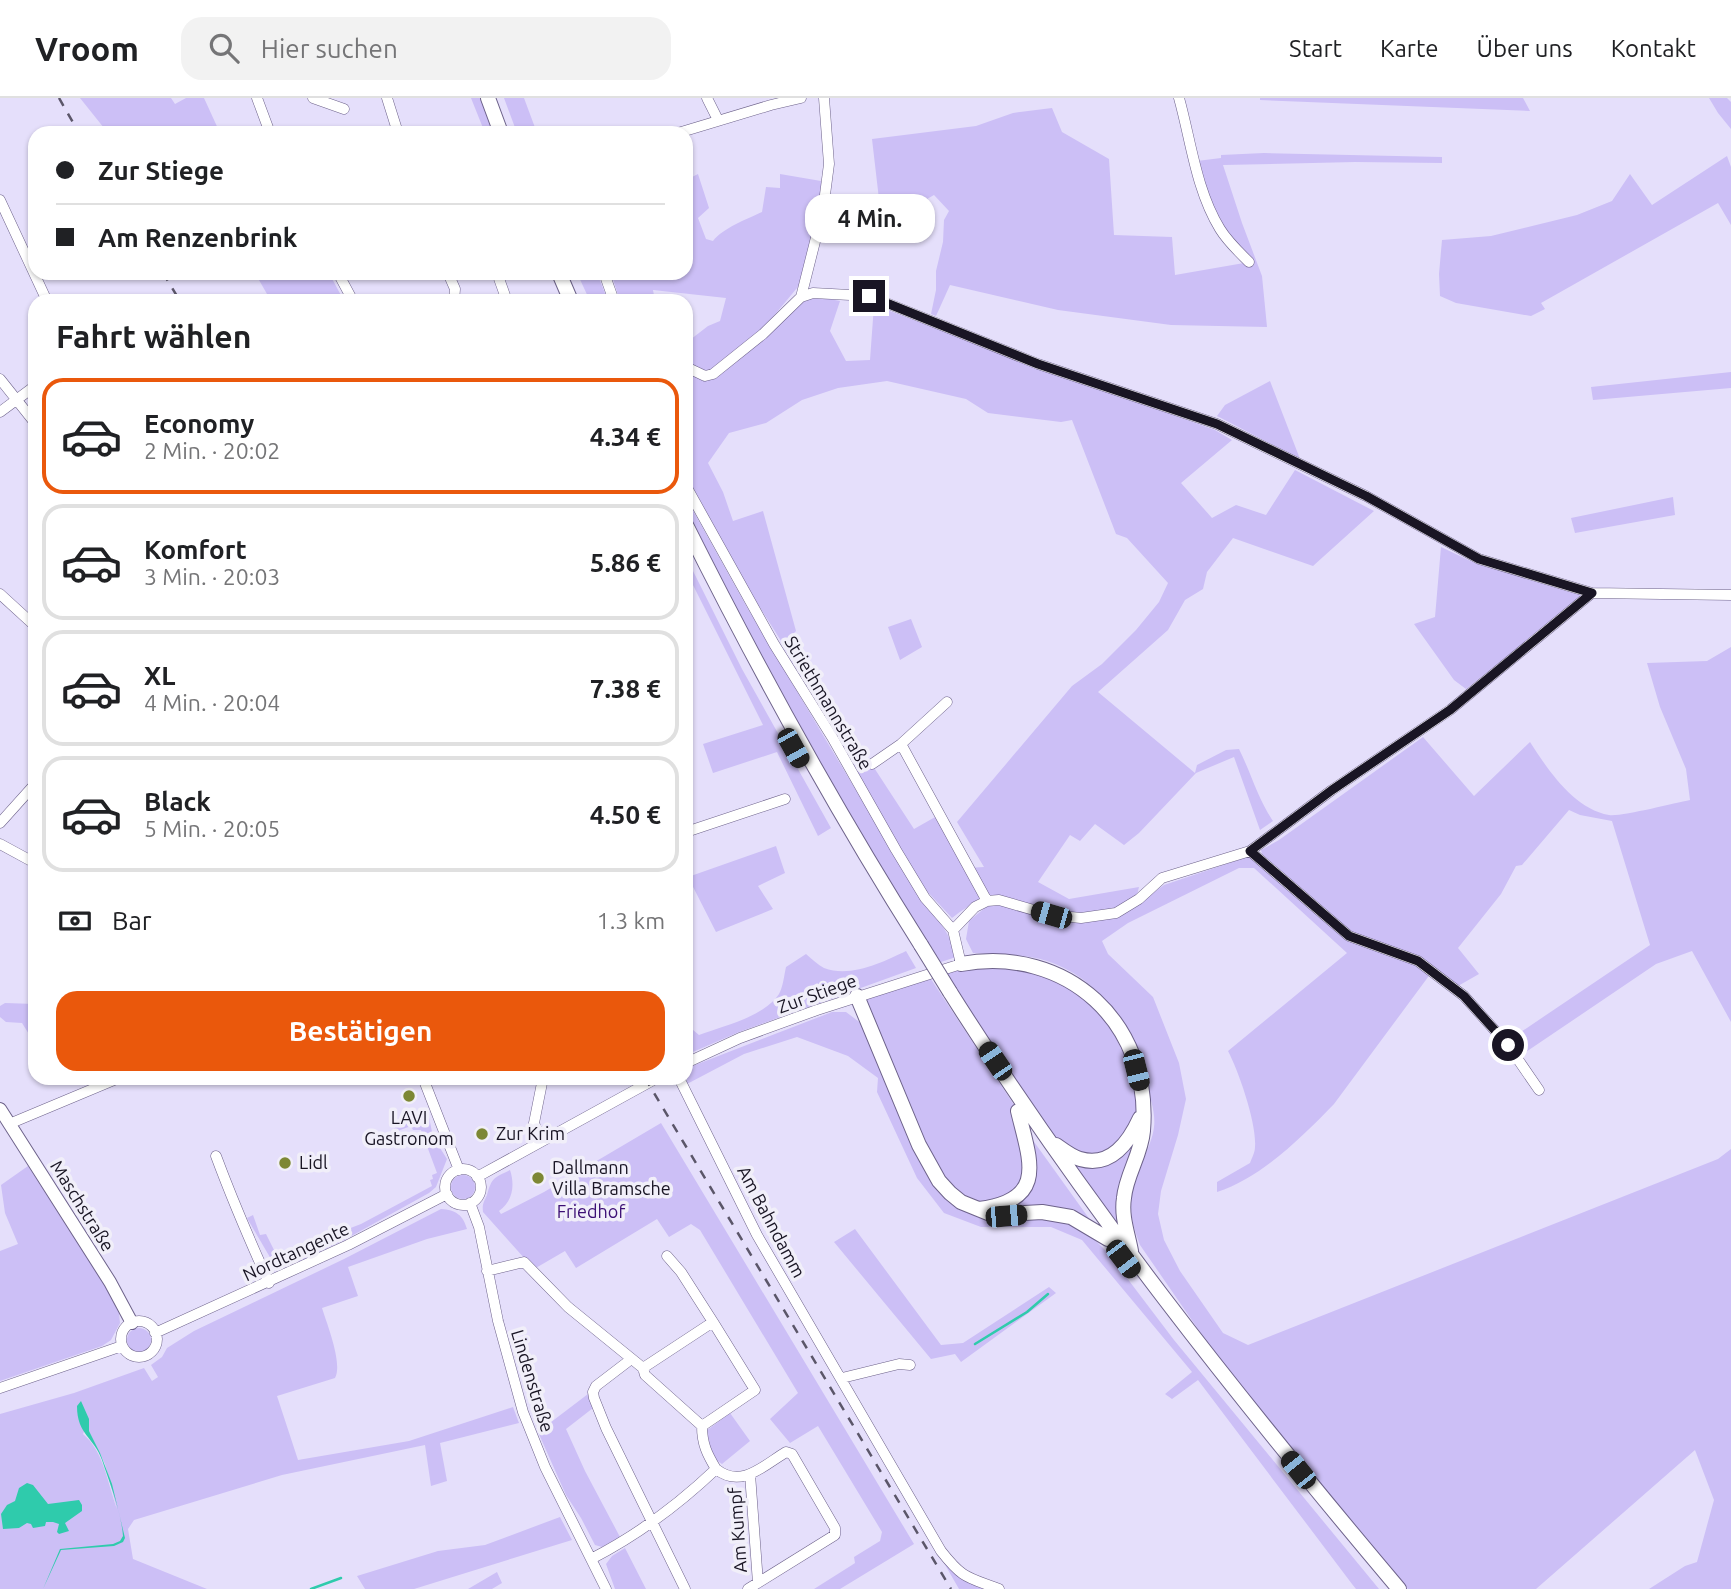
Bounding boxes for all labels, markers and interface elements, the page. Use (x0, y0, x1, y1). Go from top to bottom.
search box (181, 17, 671, 80)
icon: search (205, 29, 243, 67)
text: Vroom (35, 30, 139, 67)
text: Hier suchen (261, 34, 398, 63)
text: Start (1289, 35, 1342, 62)
text: Karte (1380, 35, 1439, 62)
text: Über uns (1477, 35, 1573, 62)
text: Kontakt (1611, 35, 1696, 62)
text: Zur Stiege (98, 156, 224, 185)
callout: 4 Min. (804, 194, 934, 244)
text: 4 Min. (838, 206, 902, 231)
text: Am Renzenbrink (98, 223, 297, 252)
route end (853, 280, 885, 312)
text: Fahrt wählen (56, 318, 251, 354)
icon: car (60, 405, 123, 468)
text: Economy (144, 409, 254, 438)
text: 4.34 € (590, 422, 661, 451)
text: 2 Min. · 20:02 (144, 438, 280, 463)
icon: car (60, 531, 123, 594)
text: Komfort (144, 535, 247, 564)
text: 5.86 € (590, 548, 661, 577)
text: 3 Min. · 20:03 (144, 564, 280, 589)
street label: Striethmannstraße (781, 632, 877, 773)
icon: car (60, 657, 123, 720)
text: XL (144, 661, 175, 690)
text: 7.38 € (590, 674, 661, 703)
text: 4 Min. · 20:04 (144, 690, 280, 715)
car (774, 725, 813, 771)
icon: car (60, 783, 123, 846)
text: Black (144, 787, 211, 816)
text: 4.50 € (590, 800, 661, 829)
text: 5 Min. · 20:05 (144, 816, 280, 841)
car (1028, 899, 1075, 931)
icon: cash (56, 902, 94, 940)
text: Bar (112, 906, 152, 935)
text: 1.3 km (597, 908, 665, 933)
street label: Zur Stiege (775, 970, 859, 1017)
button: Bestätigen (56, 991, 665, 1071)
route start (1492, 1029, 1524, 1061)
car (975, 1038, 1016, 1084)
car (1121, 1047, 1152, 1093)
marker: LAVI Gastronom (401, 1088, 417, 1104)
place label: LAVI Gastronom (364, 1107, 454, 1148)
place label: Zur Krim (496, 1123, 565, 1143)
marker: Zur Krim (474, 1126, 490, 1142)
place label: Lidl (299, 1152, 328, 1172)
marker: Lidl (277, 1155, 293, 1171)
street label: Maschstraße (47, 1156, 119, 1254)
place label: Dallmann Villa Bramsche (552, 1157, 671, 1198)
street label: Am Bahndamm (734, 1162, 810, 1281)
marker: Dallmann Villa Bramsche (530, 1170, 546, 1186)
park label: Friedhof (557, 1201, 625, 1221)
car (985, 1204, 1028, 1228)
street label: Nordtangente (239, 1218, 352, 1284)
car (1102, 1236, 1145, 1282)
street label: Lindenstraße (508, 1327, 558, 1434)
car (1277, 1447, 1320, 1493)
street label: Am Kumpf (724, 1487, 750, 1573)

